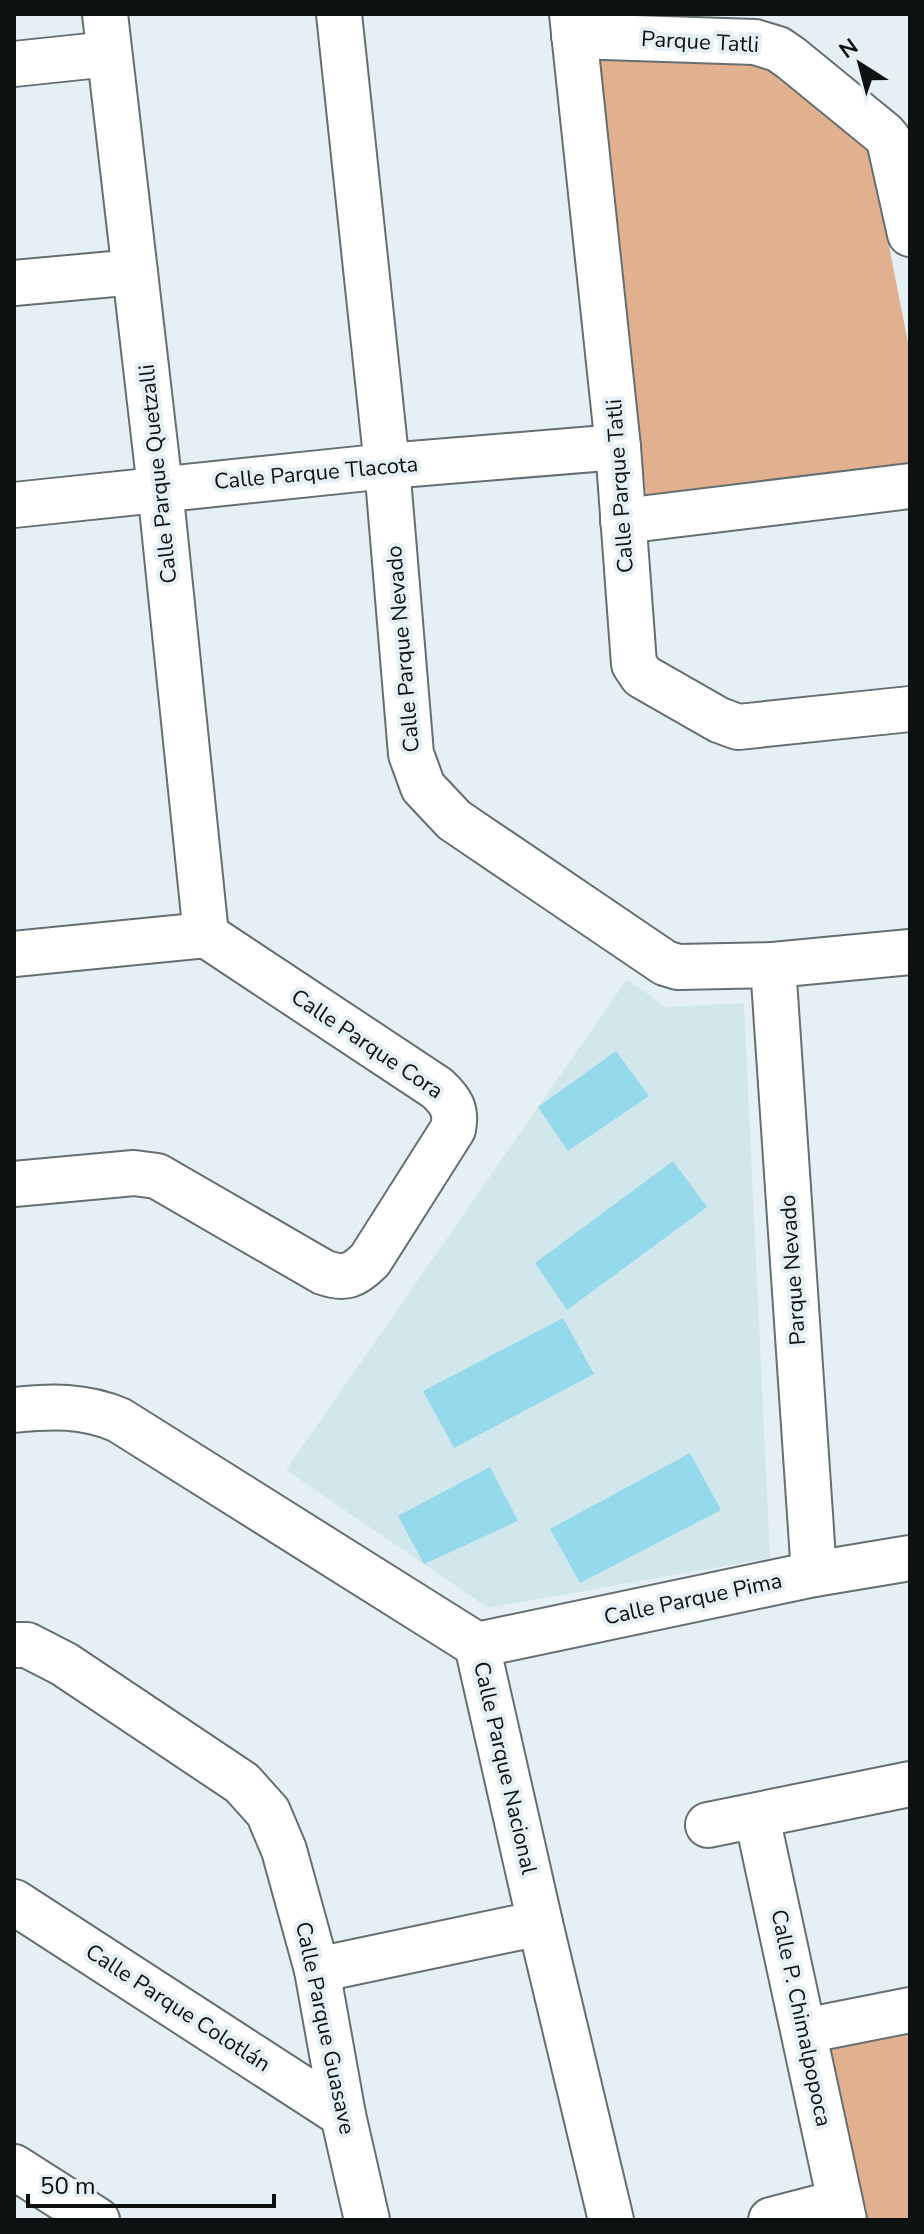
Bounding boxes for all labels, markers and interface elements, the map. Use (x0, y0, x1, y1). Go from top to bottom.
street label: Parque Tatli (640, 24, 760, 60)
north arrow (820, 24, 900, 104)
text: N (833, 32, 864, 66)
street label: Calle Parque Quetzalli (132, 363, 184, 585)
street label: Calle Parque Tatli (599, 398, 641, 574)
street label: Calle Parque Tlacota (213, 449, 419, 497)
street label: Calle Parque Nevado (379, 544, 427, 754)
street label: Calle Parque Cora (285, 982, 449, 1106)
street label: Parque Nevado (773, 1194, 813, 1346)
street label: Calle Parque Pima (601, 1565, 785, 1633)
street label: Calle Parque Nacional (466, 1659, 544, 1878)
street label: Calle P. Chimalpopoca (763, 1907, 839, 2129)
street label: Calle Parque Guasave (288, 1919, 362, 2137)
street label: Calle Parque Colotlán (80, 1937, 276, 2079)
scale bar (28, 2158, 274, 2208)
text: 50 m (40, 2170, 96, 2202)

